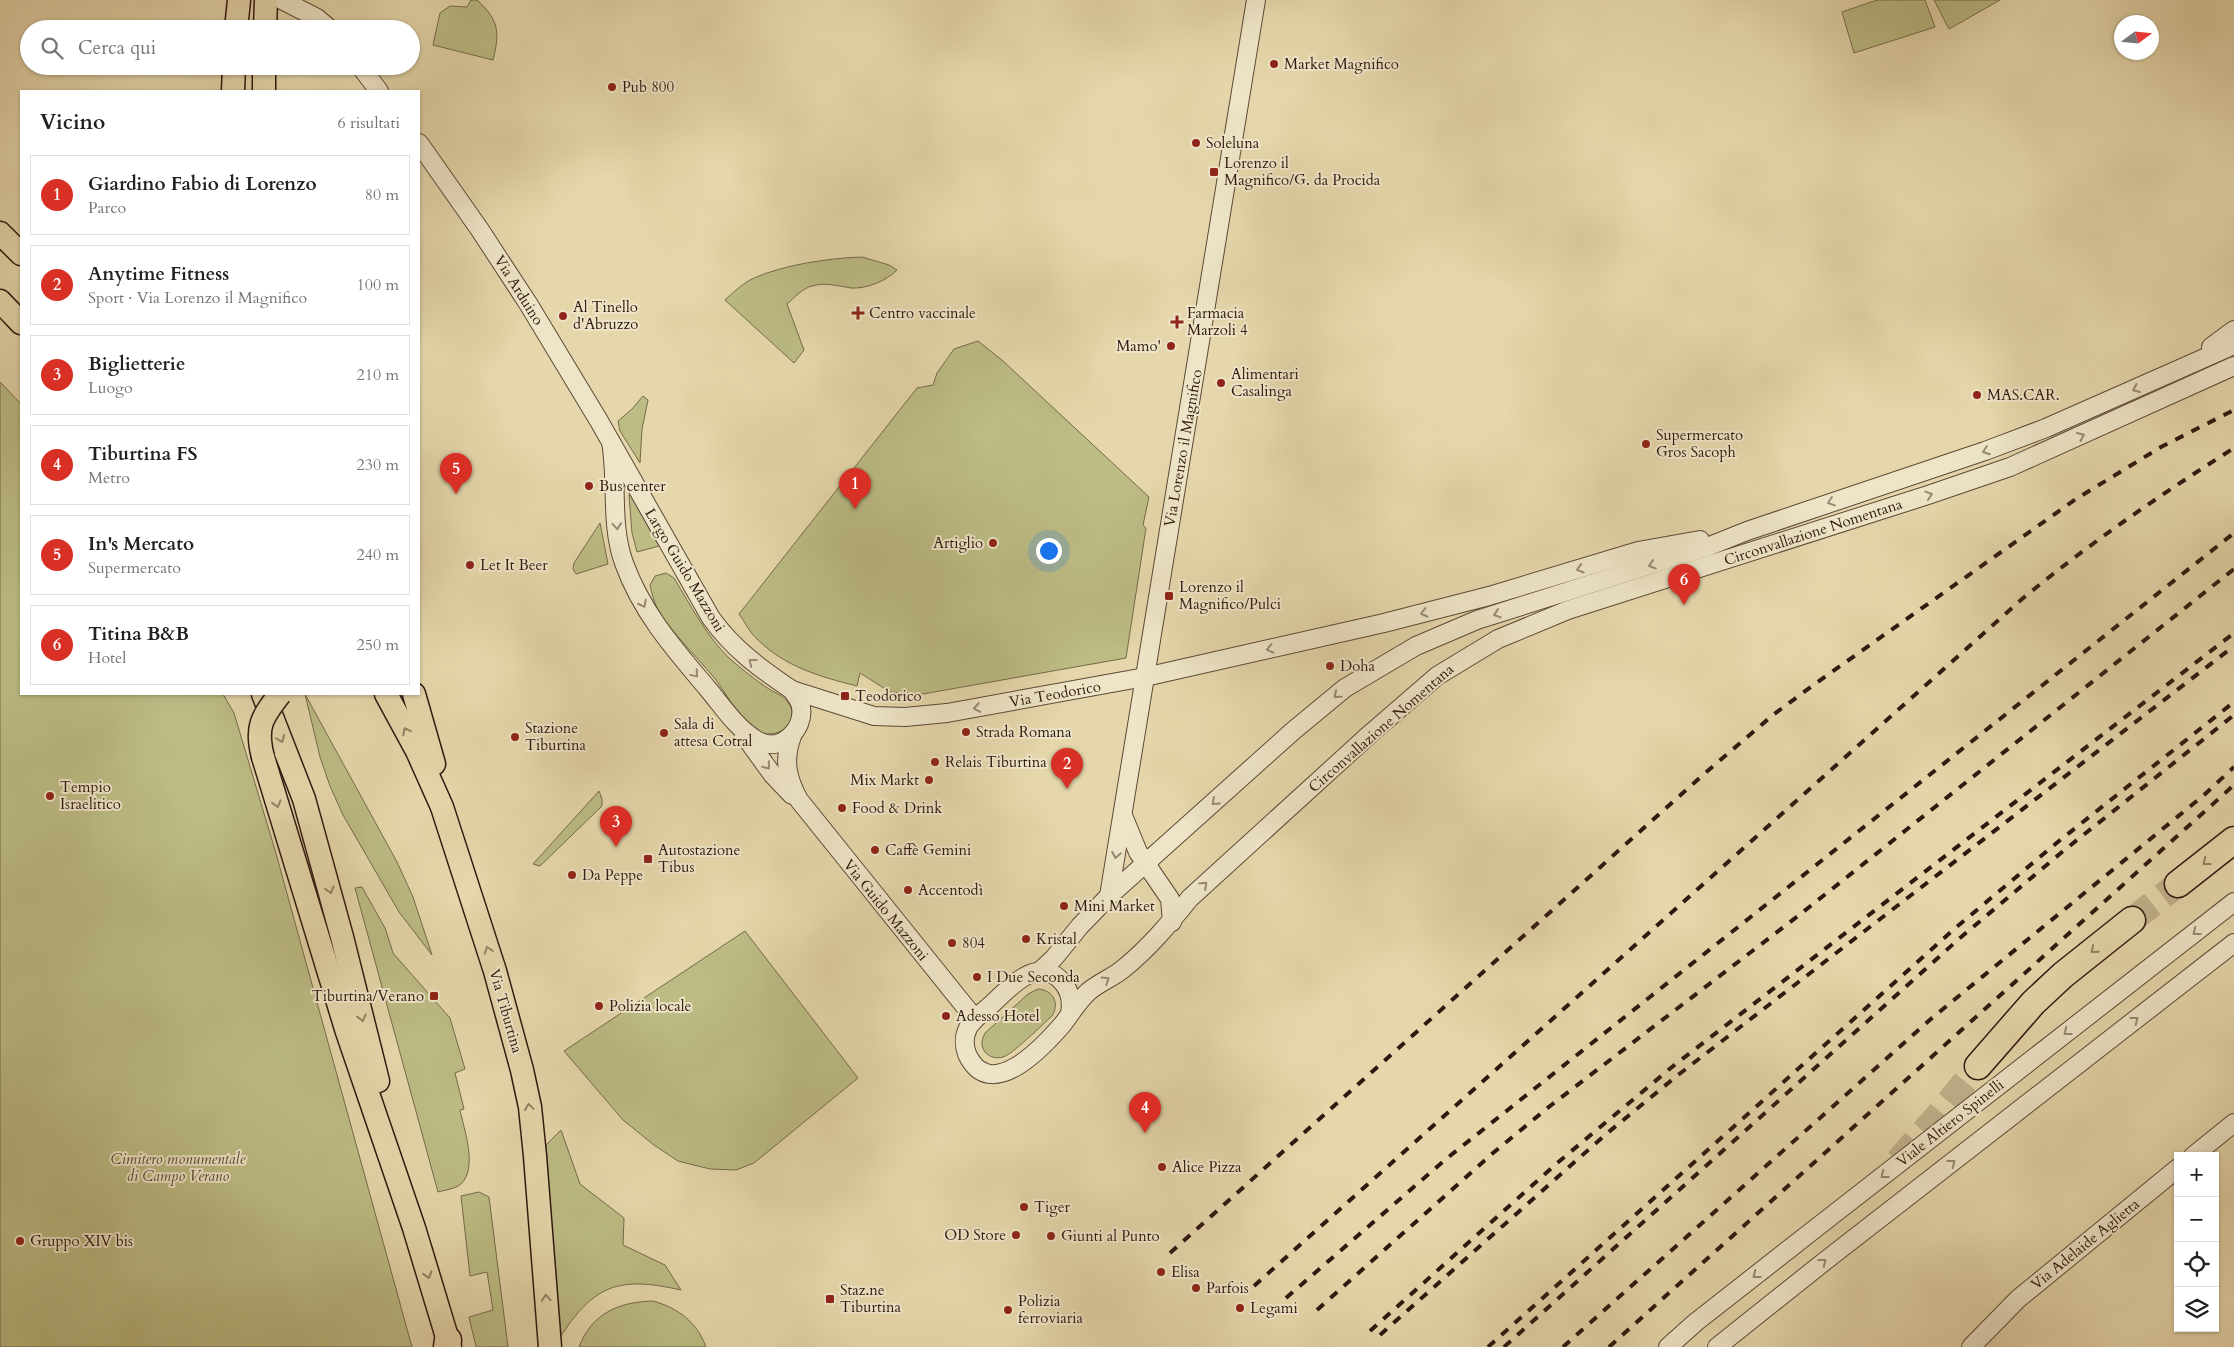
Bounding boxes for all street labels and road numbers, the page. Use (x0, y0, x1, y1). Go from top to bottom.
street label: Via Arduino (490, 251, 548, 329)
street label: Via Lorenzo il Magnifico (1159, 368, 1207, 528)
street label: Circonvallazione Nomentana (1721, 494, 1905, 570)
street label: Largo Guido Mazzoni (640, 504, 730, 636)
street label: Circonvallazione Nomentana (1304, 659, 1458, 797)
street label: Via Teodorico (1008, 676, 1102, 712)
street label: Via Guido Mazzoni (839, 855, 933, 965)
street label: Via Tiburtina (484, 967, 528, 1056)
street label: Viale Altiero Spinelli (1892, 1075, 2008, 1171)
street label: Via Adelaide Aglietta (2026, 1194, 2144, 1294)

